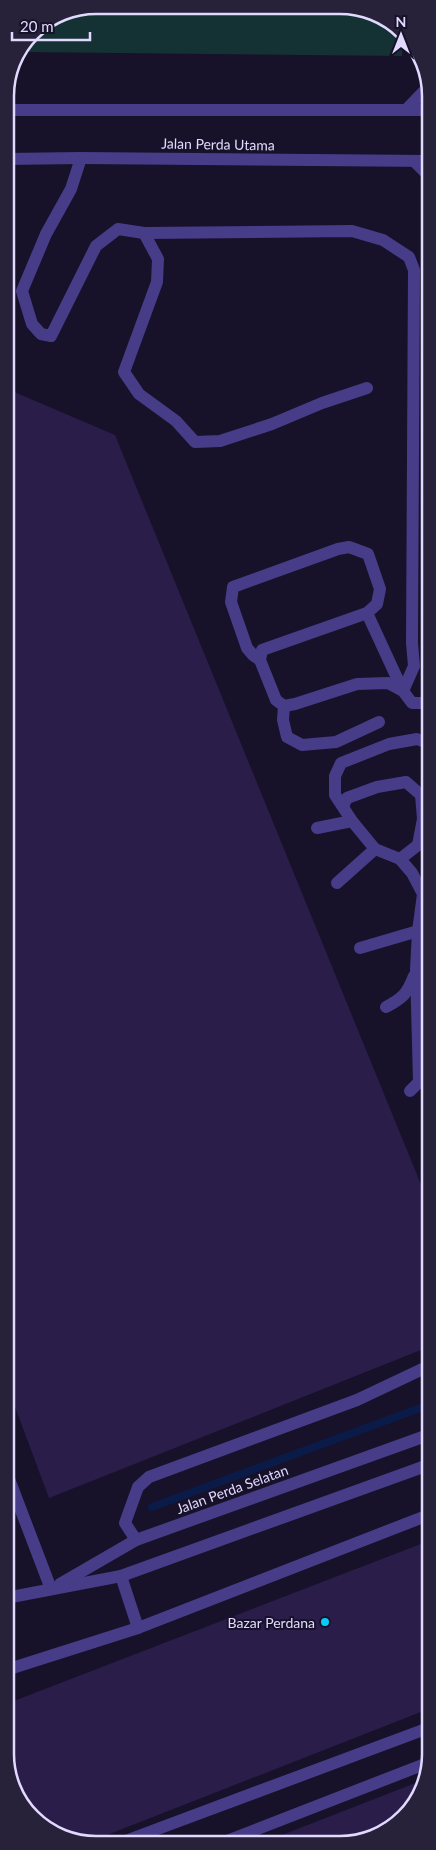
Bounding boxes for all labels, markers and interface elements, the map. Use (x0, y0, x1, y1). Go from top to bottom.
scale bar (12, 10, 90, 42)
north arrow (376, 10, 426, 60)
text: N (396, 13, 406, 30)
text: 20 m (20, 17, 54, 35)
street label: Jalan Perda Utama (161, 135, 275, 153)
street label: Jalan Perda Selatan (174, 1461, 290, 1517)
place label: Bazar Perdana (228, 1614, 315, 1631)
marker: Bazar Perdana (319, 1616, 331, 1628)

